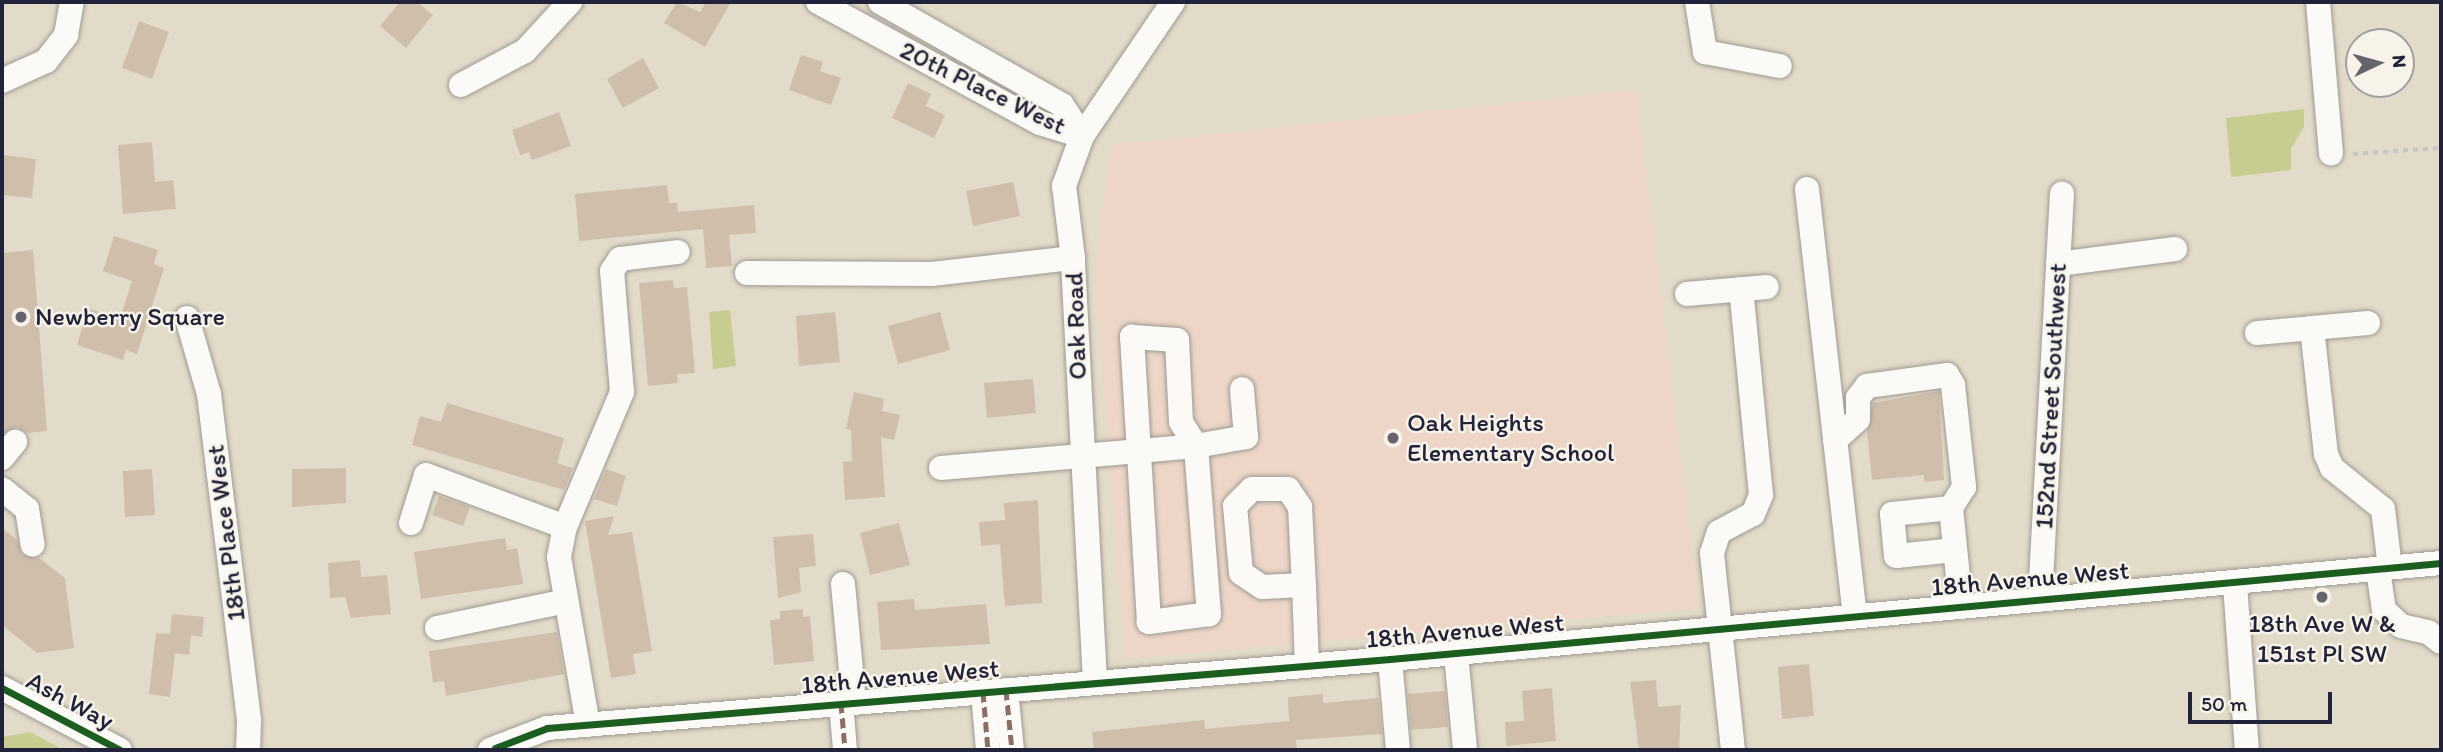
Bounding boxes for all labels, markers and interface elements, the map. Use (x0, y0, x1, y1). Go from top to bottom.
north arrow (2345, 28, 2415, 98)
street label: 20th Place West (896, 35, 1070, 141)
text: N (2387, 54, 2411, 69)
street label: 152nd Street Southwest (2028, 263, 2074, 529)
street label: Oak Road (1059, 272, 1093, 380)
place label: Newberry Square (35, 301, 225, 333)
marker: Newberry Square (13, 309, 29, 325)
place label: Oak Heights Elementary School (1407, 407, 1614, 468)
marker: Oak Heights Elementary School (1385, 430, 1401, 446)
street label: 18th Place West (200, 444, 252, 622)
street label: 18th Avenue West (1930, 555, 2130, 603)
marker: 18th Ave W & 151st Pl SW (2314, 589, 2330, 605)
street label: 18th Avenue West (1365, 607, 1565, 655)
place label: 18th Ave W & 151st Pl SW (2249, 608, 2395, 670)
street label: 18th Avenue West (800, 653, 1000, 701)
street label: Ash Way (21, 665, 119, 737)
scale bar (2191, 678, 2334, 722)
text: 50 m (2201, 691, 2247, 716)

